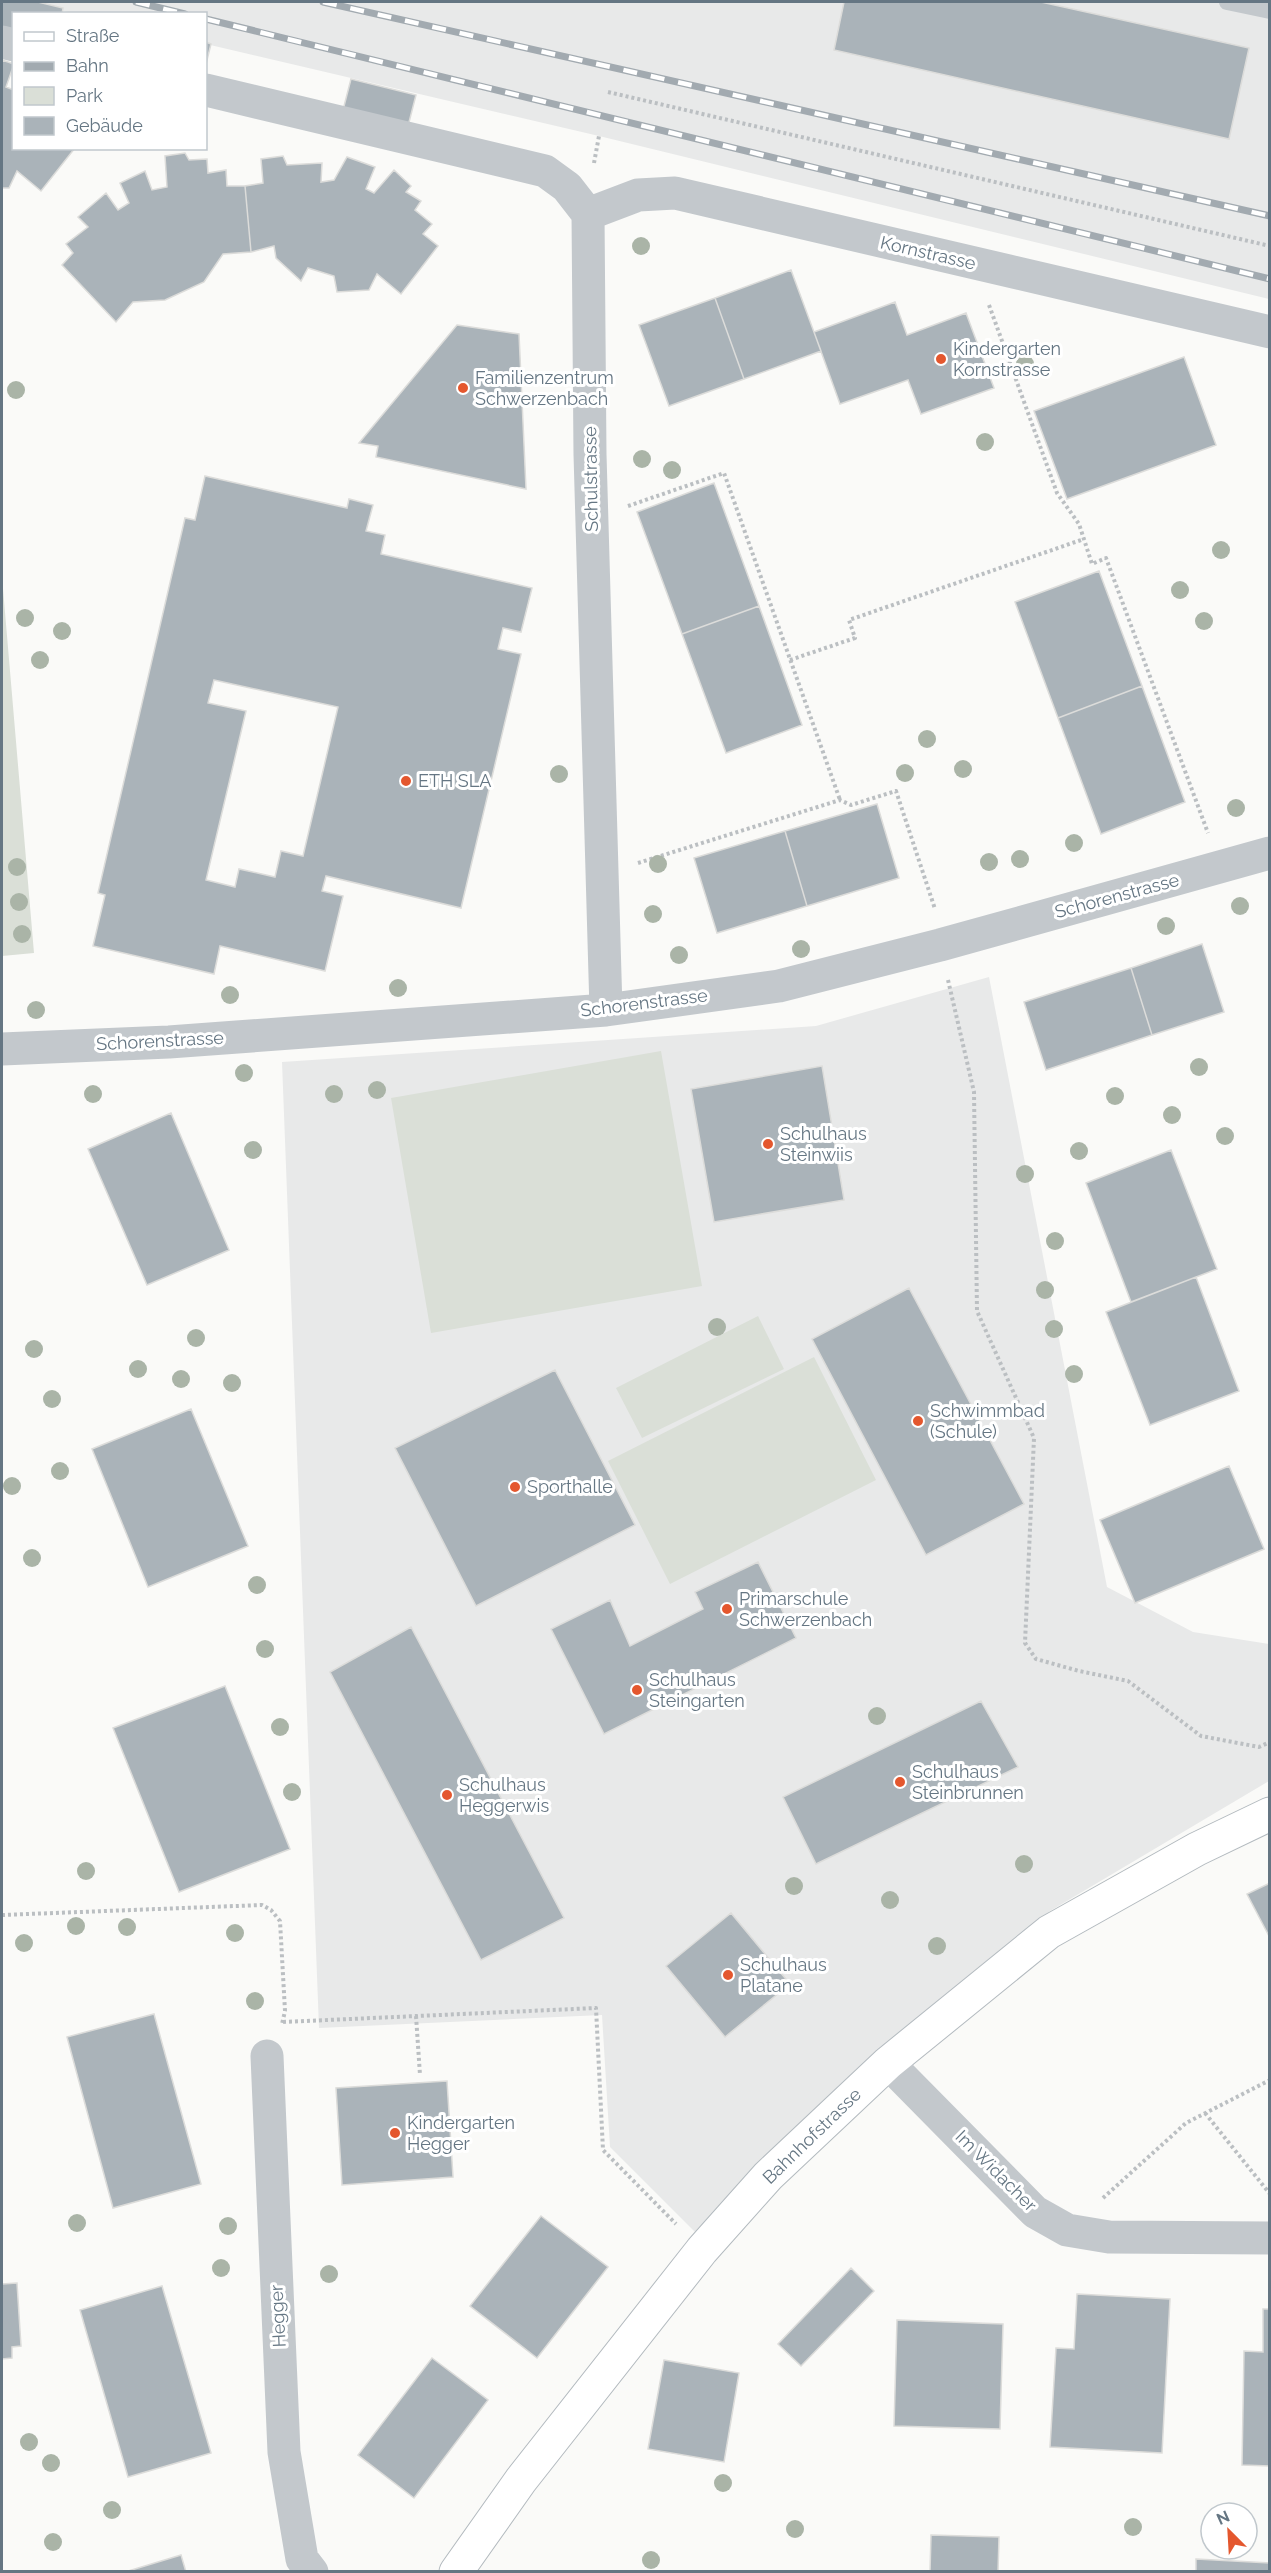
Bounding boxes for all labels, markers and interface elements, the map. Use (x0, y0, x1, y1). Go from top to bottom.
legend (12, 12, 207, 150)
text: Straße (66, 25, 120, 46)
text: Bahn (66, 55, 109, 76)
text: Park (66, 85, 103, 106)
text: Gebäude (66, 115, 143, 136)
street label: Kornstrasse (878, 231, 978, 274)
place label: Kindergarten Kornstrasse (953, 338, 1061, 380)
marker: Kindergarten Kornstrasse (934, 352, 948, 366)
place label: Familienzentrum Schwerzenbach (475, 367, 614, 409)
marker: Familienzentrum Schwerzenbach (456, 381, 470, 395)
street label: Schulstrasse (579, 426, 602, 532)
place label: ETH SLA (418, 770, 491, 791)
marker: ETH SLA (399, 774, 413, 788)
street label: Schorenstrasse (1052, 869, 1182, 922)
street label: Schorenstrasse (579, 984, 709, 1021)
street label: Schorenstrasse (96, 1027, 225, 1054)
place label: Schulhaus Steinwiis (780, 1123, 867, 1165)
marker: Schulhaus Steinwiis (761, 1137, 775, 1151)
place label: Schwimmbad (Schule) (930, 1400, 1045, 1442)
marker: Schwimmbad (Schule) (911, 1414, 925, 1428)
place label: Sporthalle (527, 1476, 613, 1497)
marker: Sporthalle (508, 1480, 522, 1494)
place label: Primarschule Schwerzenbach (739, 1588, 872, 1630)
marker: Primarschule Schwerzenbach (720, 1602, 734, 1616)
place label: Schulhaus Steingarten (649, 1669, 745, 1711)
marker: Schulhaus Steingarten (630, 1683, 644, 1697)
place label: Schulhaus Steinbrunnen (912, 1761, 1024, 1803)
place label: Schulhaus Heggerwis (459, 1774, 549, 1816)
marker: Schulhaus Steinbrunnen (893, 1775, 907, 1789)
marker: Schulhaus Heggerwis (440, 1788, 454, 1802)
place label: Schulhaus Platane (740, 1954, 827, 1996)
marker: Schulhaus Platane (721, 1968, 735, 1982)
street label: Bahnhofstrasse (758, 2083, 865, 2188)
place label: Kindergarten Hegger (407, 2112, 515, 2154)
marker: Kindergarten Hegger (388, 2126, 402, 2140)
street label: Im Widacher (951, 2126, 1042, 2216)
street label: Hegger (265, 2283, 290, 2348)
north arrow (1199, 2501, 1259, 2561)
text: N (1214, 2507, 1233, 2529)

